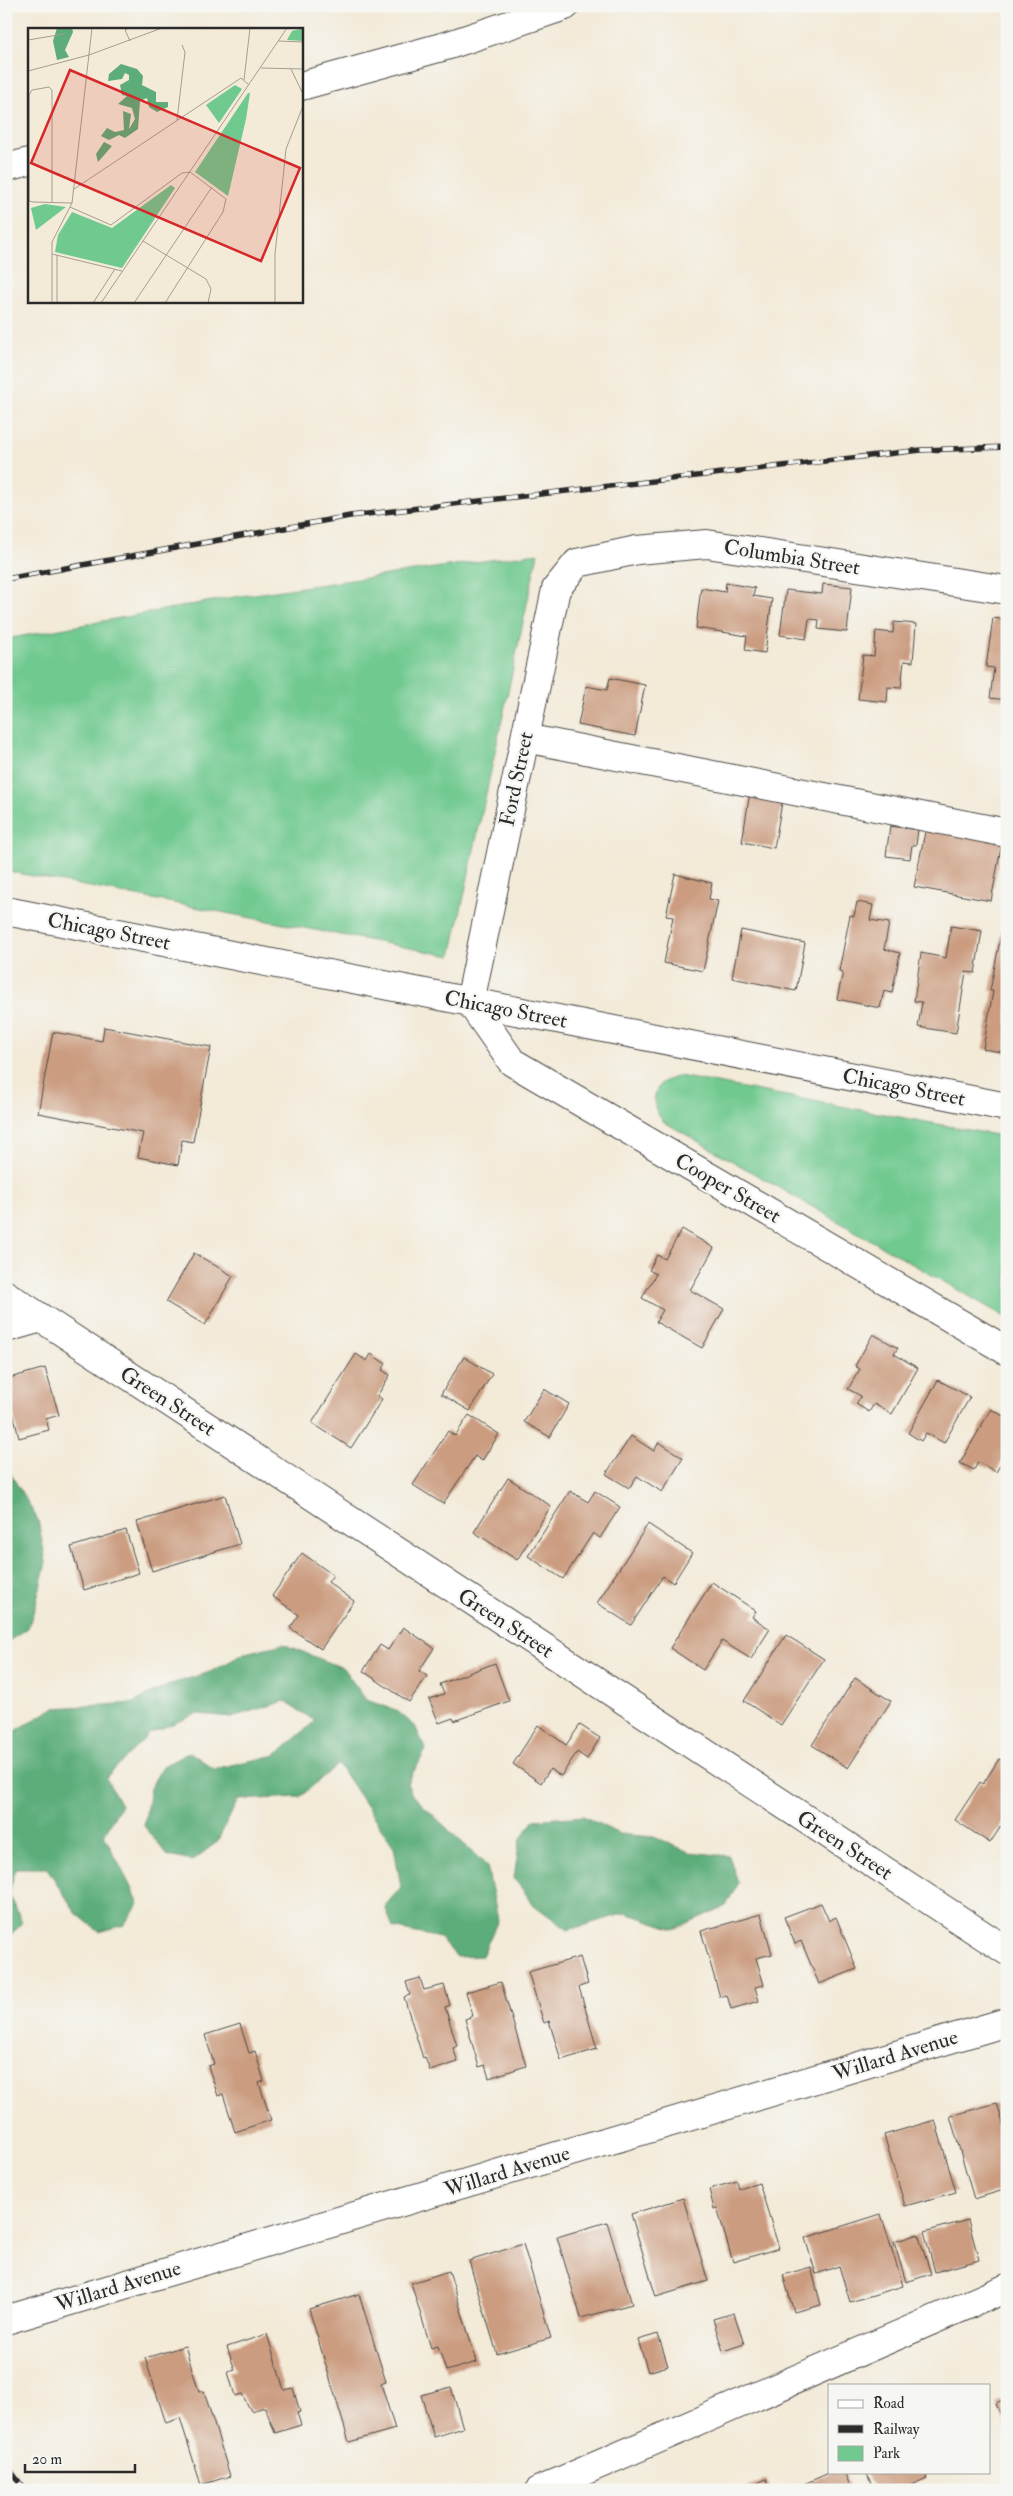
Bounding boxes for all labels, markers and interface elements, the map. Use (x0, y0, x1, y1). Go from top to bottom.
inset map (28, 28, 302, 302)
street label: Columbia Street (722, 533, 862, 582)
street label: Ford Street (493, 729, 540, 829)
street label: Chicago Street (45, 906, 173, 957)
street label: Chicago Street (442, 984, 570, 1035)
street label: Chicago Street (840, 1062, 968, 1113)
street label: Cooper Street (670, 1147, 786, 1230)
street label: Green Street (115, 1360, 221, 1442)
street label: Green Street (453, 1582, 559, 1664)
street label: Green Street (792, 1804, 898, 1886)
street label: Willard Avenue (828, 2024, 961, 2088)
street label: Willard Avenue (440, 2140, 573, 2204)
street label: Willard Avenue (51, 2255, 184, 2319)
legend (828, 2384, 990, 2474)
text: Road (873, 2394, 905, 2413)
text: Railway (873, 2420, 920, 2439)
scale bar (25, 2441, 135, 2473)
text: Park (873, 2444, 900, 2463)
text: 20 m (32, 2450, 62, 2469)

